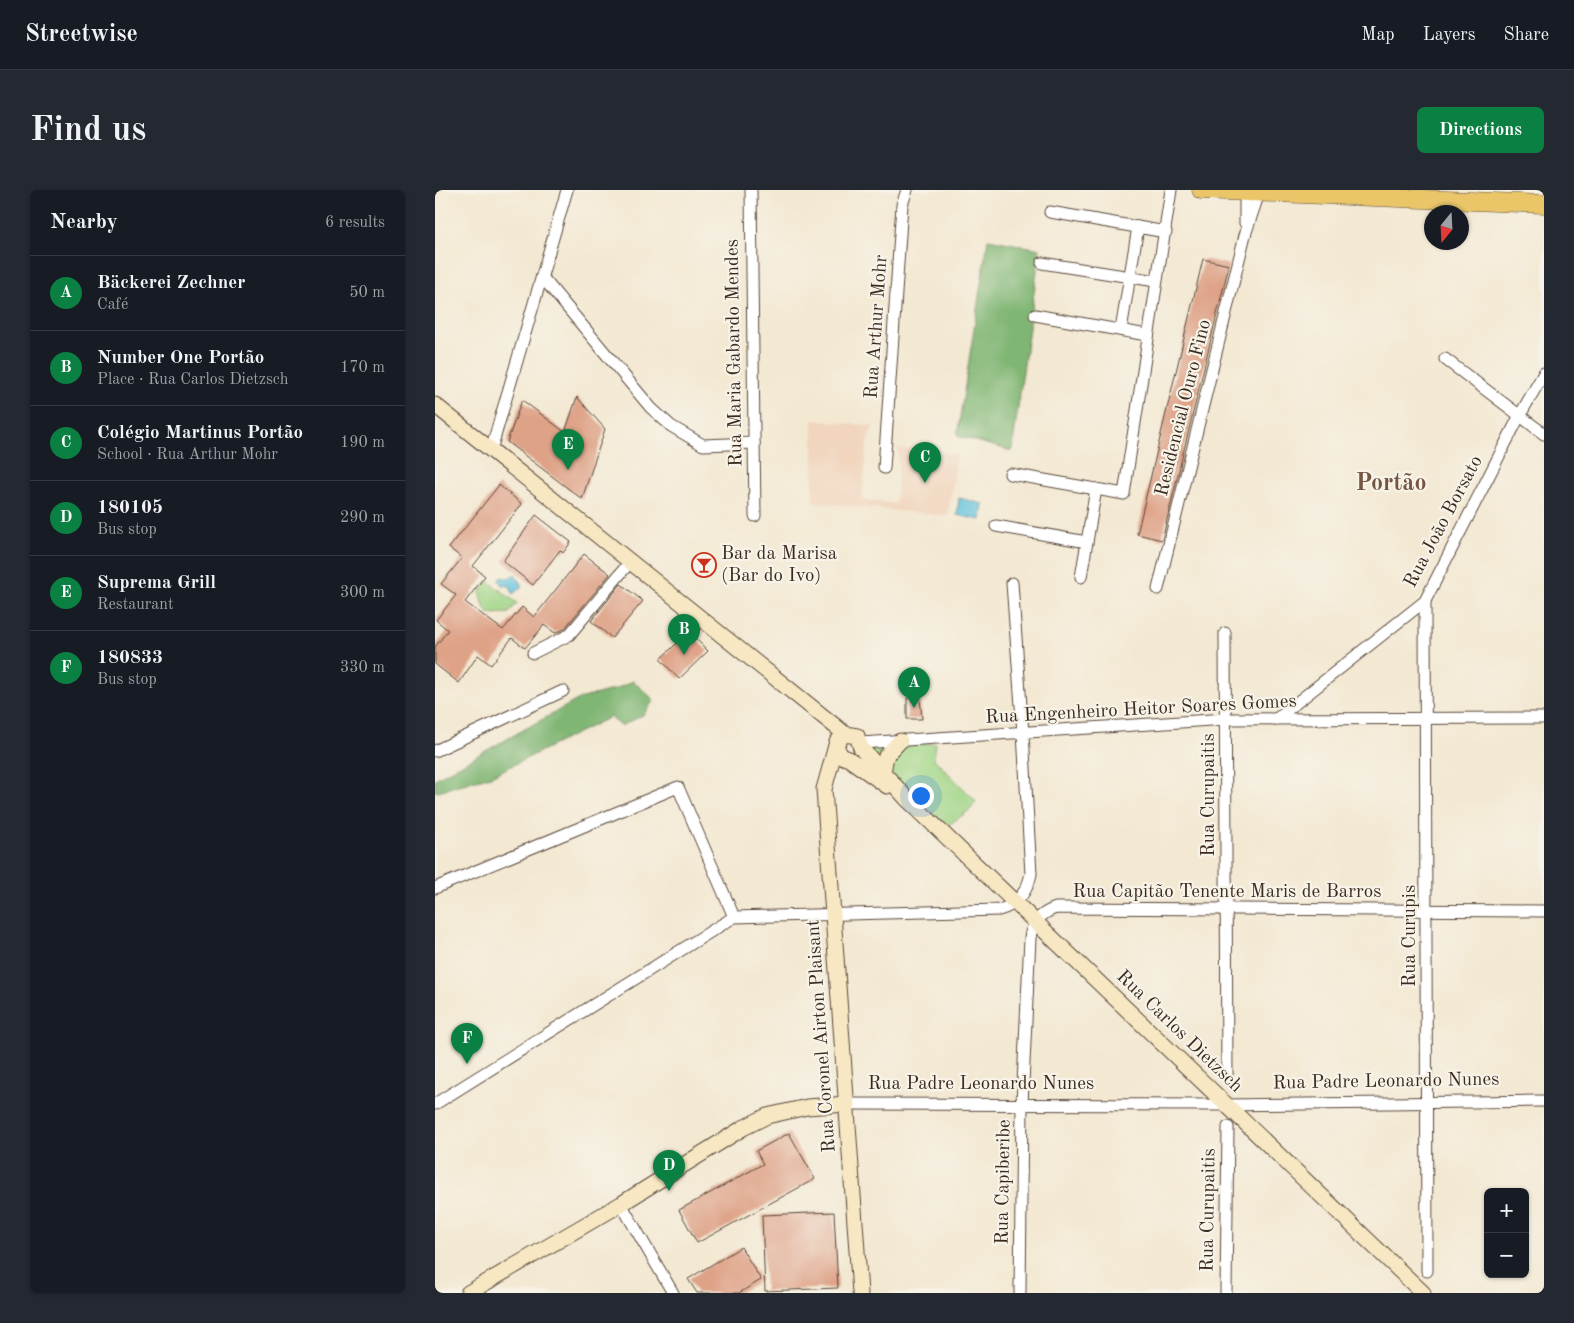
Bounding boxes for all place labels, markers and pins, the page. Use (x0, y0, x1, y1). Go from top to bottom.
pin: E (552, 429, 584, 470)
pin: C (909, 442, 941, 483)
place label: Bar da Marisa (Bar do Ivo) (721, 545, 838, 586)
bar icon: Bar da Marisa (Bar do Ivo) (691, 552, 717, 578)
pin: B (668, 614, 700, 655)
pin: A (898, 667, 930, 708)
pin: F (451, 1023, 483, 1064)
pin: D (653, 1150, 685, 1191)

